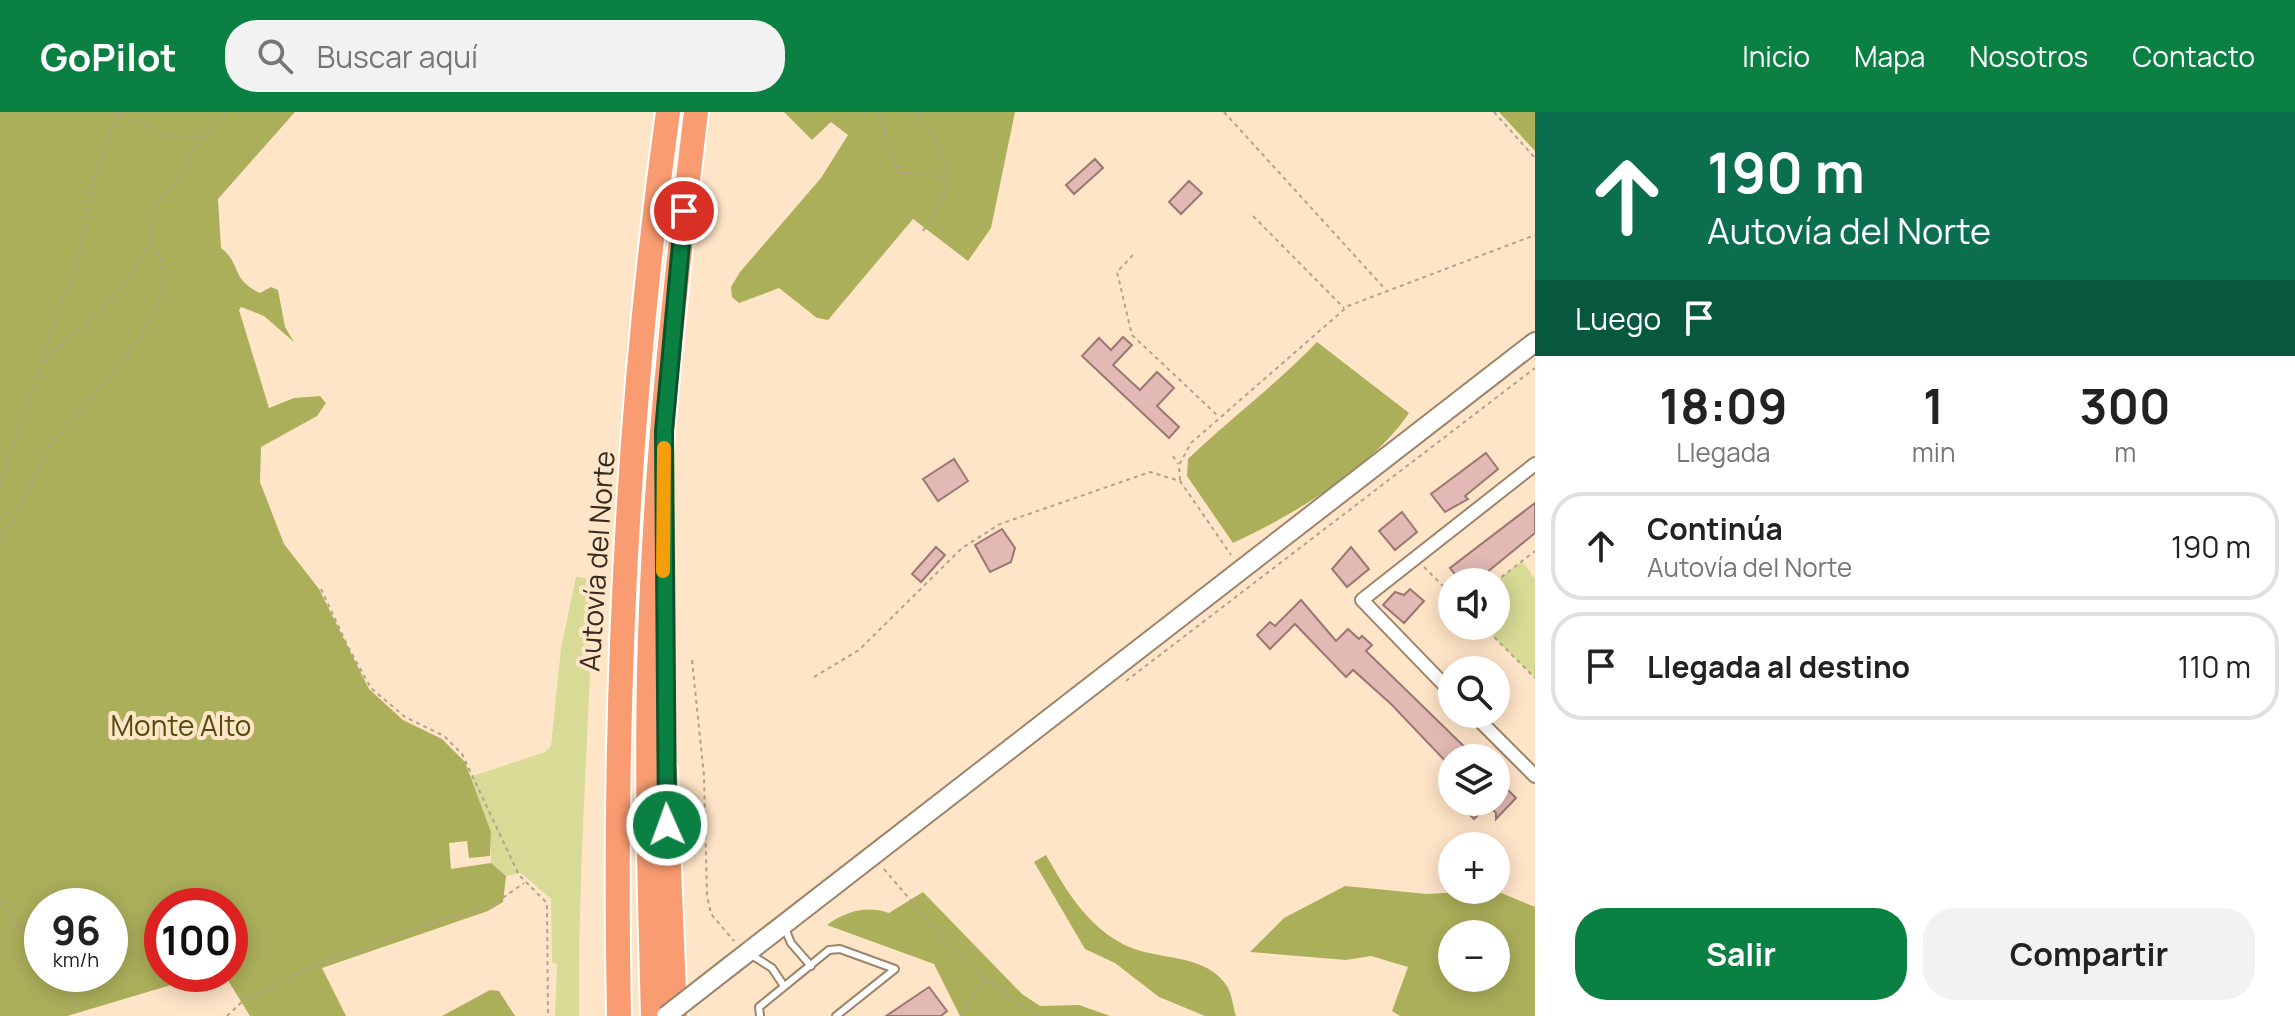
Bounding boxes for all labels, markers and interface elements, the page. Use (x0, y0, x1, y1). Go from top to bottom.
search box (225, 20, 785, 92)
text: GoPilot (40, 30, 177, 82)
icon: search (253, 34, 297, 78)
text: Buscar aquí (317, 36, 478, 77)
text: Inicio (1742, 37, 1810, 75)
text: Mapa (1854, 37, 1925, 75)
text: Nosotros (1969, 37, 2088, 75)
text: Contacto (2132, 37, 2255, 75)
text: 190 m (1707, 133, 1865, 210)
icon: ahead (1575, 144, 1679, 248)
pin (650, 177, 718, 245)
icon: arrive (662, 189, 706, 233)
text: Autovía del Norte (1707, 206, 1991, 255)
icon: arrive (1677, 296, 1721, 340)
text: Luego (1575, 298, 1661, 339)
text: 18:09 (1659, 373, 1788, 438)
text: 1 (1923, 373, 1944, 438)
text: 300 (2080, 373, 2171, 438)
text: Llegada (1676, 434, 1771, 470)
text: min (1912, 434, 1955, 470)
text: m (2114, 434, 2136, 470)
street label: Autovía del Norte (569, 449, 623, 673)
text: Continúa (1647, 508, 1783, 549)
icon: ahead (1579, 524, 1623, 568)
text: 190 m (2171, 526, 2251, 567)
text: Autovía del Norte (1647, 549, 1852, 585)
map controls (1438, 568, 1510, 992)
button: sound (1438, 568, 1510, 640)
icon: arrive (1579, 644, 1623, 688)
text: Llegada al destino (1647, 646, 1910, 687)
text: 110 m (2178, 646, 2251, 687)
button: search (1438, 656, 1510, 728)
park label: Monte Alto (111, 706, 251, 744)
button: layers (1438, 744, 1510, 816)
position arrow (625, 783, 709, 867)
button: + (1438, 832, 1510, 904)
speed limit sign: 100 (144, 888, 248, 992)
text: 96 (51, 902, 101, 957)
button: Salir (1575, 908, 1907, 1000)
button: Compartir (1923, 908, 2255, 1000)
button: − (1438, 920, 1510, 992)
text: km/h (53, 946, 99, 973)

